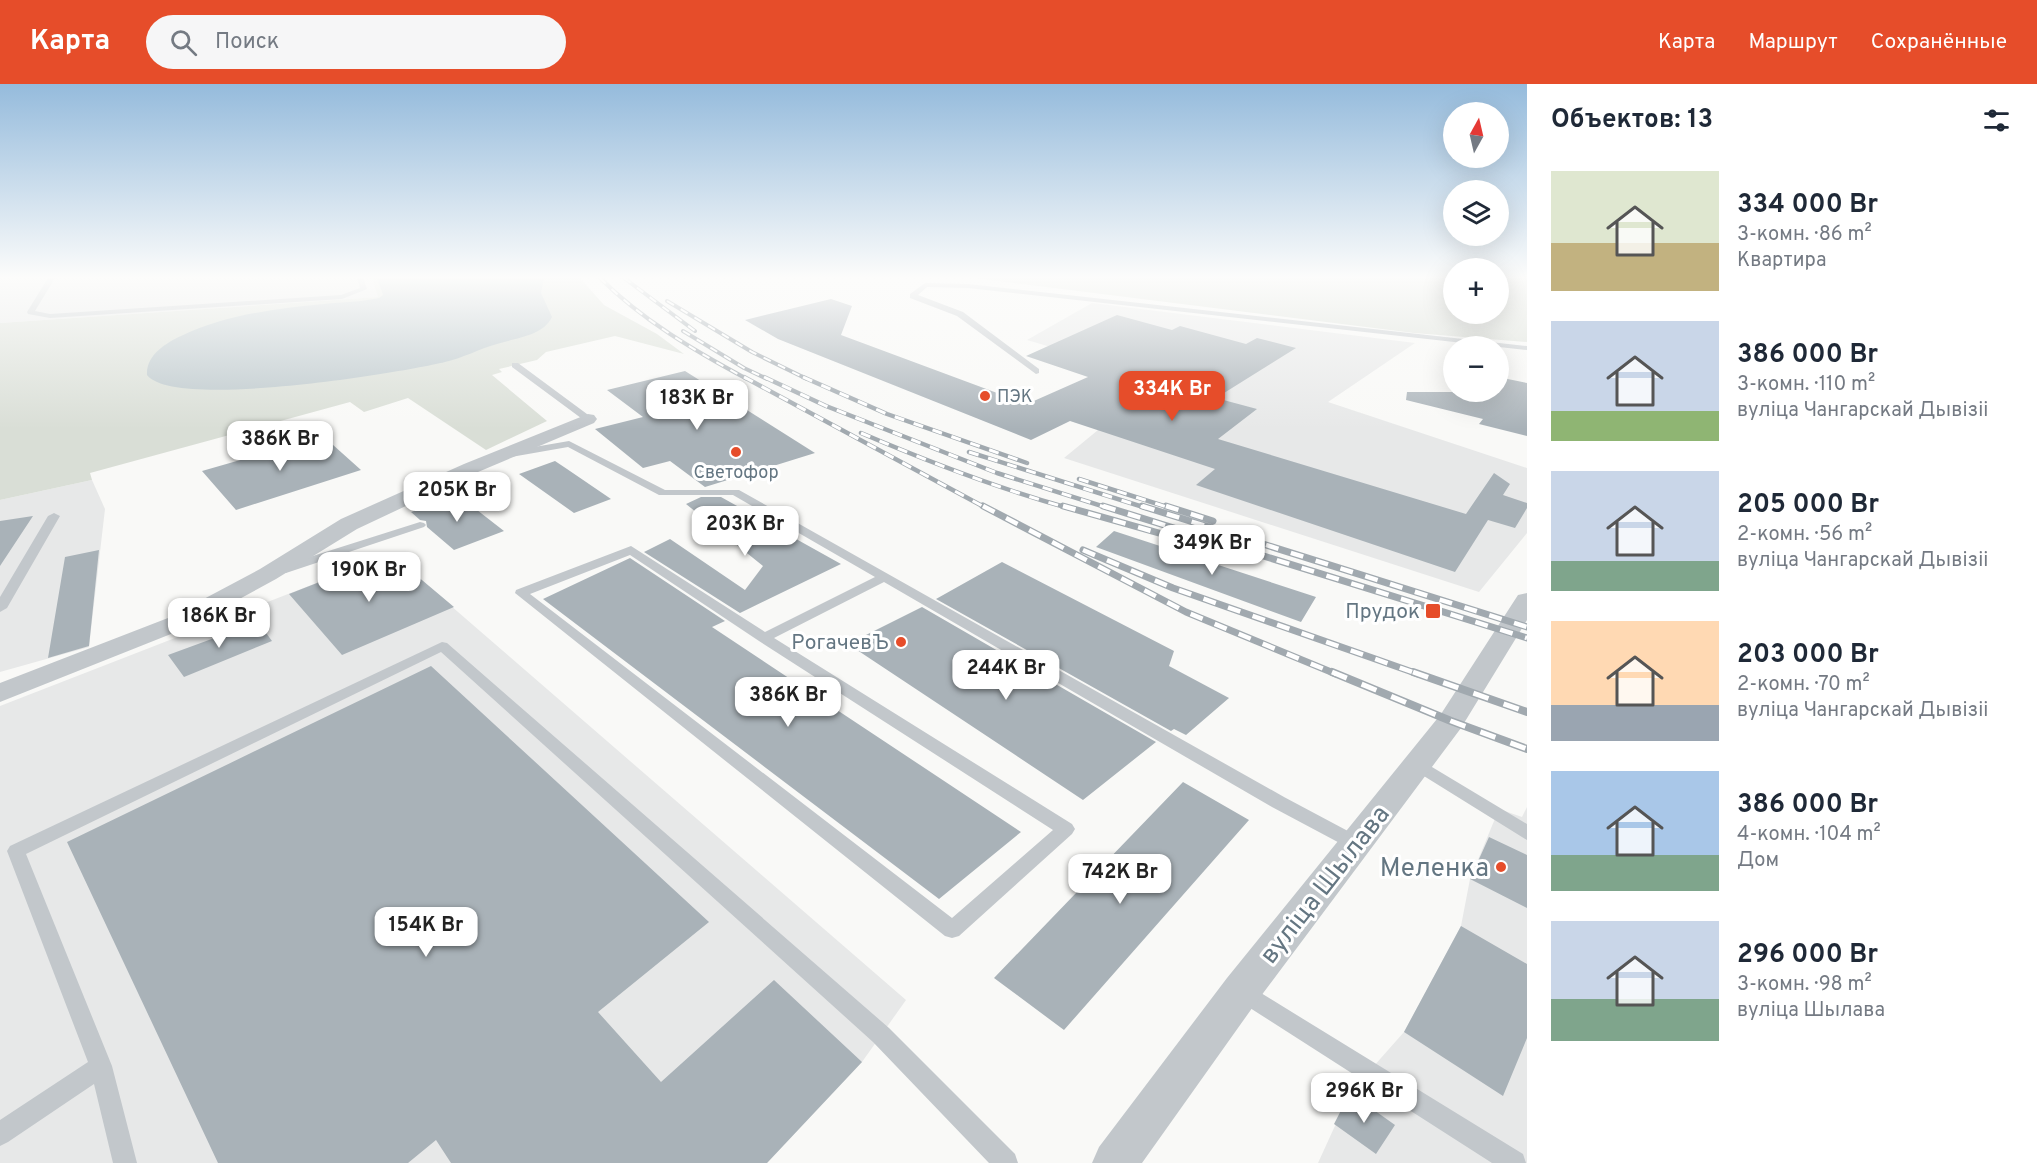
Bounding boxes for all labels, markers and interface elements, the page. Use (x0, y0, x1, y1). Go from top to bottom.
search box (146, 15, 566, 69)
text: Карта (30, 24, 110, 60)
icon: search (167, 26, 200, 59)
text: Поиск (215, 29, 279, 56)
text: Карта (1658, 29, 1715, 56)
text: Маршрут (1748, 29, 1838, 56)
text: Сохранённые (1871, 29, 2007, 56)
north arrow (1443, 102, 1509, 168)
map controls (1443, 102, 1509, 402)
text: Объектов: 13 (1551, 104, 1713, 137)
icon: filters (1980, 104, 2013, 137)
button: layers (1443, 180, 1509, 246)
text: 334 000 Br (1737, 189, 1878, 222)
icon: home (1599, 195, 1671, 267)
text: 3-комн. · 86 m² (1737, 222, 1872, 248)
text: Квартира (1737, 248, 1826, 274)
button: + (1443, 258, 1509, 324)
button: − (1443, 336, 1509, 402)
text: 386 000 Br (1737, 339, 1878, 372)
icon: home (1599, 345, 1671, 417)
pin: 334K Br (1117, 371, 1227, 422)
text: 3-комн. · 110 m² (1737, 372, 1875, 398)
text: 334K Br (1133, 377, 1211, 403)
pin: 183K Br (642, 380, 752, 431)
text: 183K Br (660, 386, 734, 412)
place label: ПЭК (997, 386, 1033, 409)
marker: ПЭК (978, 389, 992, 403)
text: вуліца Чангарскай Дывізіі (1737, 398, 1988, 424)
pin: 386K Br (225, 421, 335, 472)
text: 386K Br (241, 427, 319, 453)
marker: Светофор (729, 445, 743, 459)
place label: Светофор (693, 462, 779, 485)
pin: 205K Br (402, 472, 512, 523)
text: 205K Br (418, 478, 496, 504)
text: 205 000 Br (1737, 489, 1879, 522)
icon: home (1599, 495, 1671, 567)
pin: 203K Br (690, 506, 800, 557)
text: 203K Br (706, 512, 784, 538)
text: 2-комн. · 56 m² (1737, 522, 1872, 548)
pin: 349K Br (1157, 525, 1267, 576)
text: 349K Br (1173, 531, 1251, 557)
text: вуліца Чангарскай Дывізіі (1737, 548, 1988, 574)
pin: 190K Br (314, 552, 424, 603)
text: 190K Br (332, 558, 406, 584)
pin: 186K Br (164, 598, 274, 649)
place label: Прудок (1345, 599, 1420, 626)
marker: Прудок (1424, 602, 1442, 620)
text: 186K Br (182, 604, 256, 630)
place label: РогачевЪ (791, 630, 889, 657)
marker: РогачевЪ (894, 635, 908, 649)
text: 203 000 Br (1737, 639, 1879, 672)
icon: home (1599, 645, 1671, 717)
pin: 244K Br (951, 650, 1061, 701)
text: 244K Br (966, 656, 1046, 682)
text: 2-комн. · 70 m² (1737, 672, 1870, 698)
pin: 386K Br (733, 677, 843, 728)
text: 386K Br (749, 683, 827, 709)
text: вуліца Чангарскай Дывізіі (1737, 698, 1988, 724)
text: 386 000 Br (1737, 789, 1878, 822)
icon: home (1599, 795, 1671, 867)
street label: вуліца Шылава (1254, 800, 1398, 972)
text: 4-комн. · 104 m² (1737, 822, 1881, 848)
text: Дом (1737, 848, 1779, 874)
place label: Меленка (1380, 853, 1489, 886)
pin: 742K Br (1065, 854, 1175, 905)
text: 742K Br (1082, 860, 1158, 886)
marker: Меленка (1494, 860, 1508, 874)
pin: 154K Br (371, 907, 481, 958)
text: 154K Br (389, 913, 463, 939)
text: 296 000 Br (1737, 939, 1878, 972)
icon: home (1599, 945, 1671, 1017)
text: 3-комн. · 98 m² (1737, 972, 1872, 998)
text: вуліца Шылава (1737, 998, 1885, 1024)
pin: 296K Br (1309, 1073, 1419, 1124)
text: 296K Br (1325, 1079, 1403, 1105)

